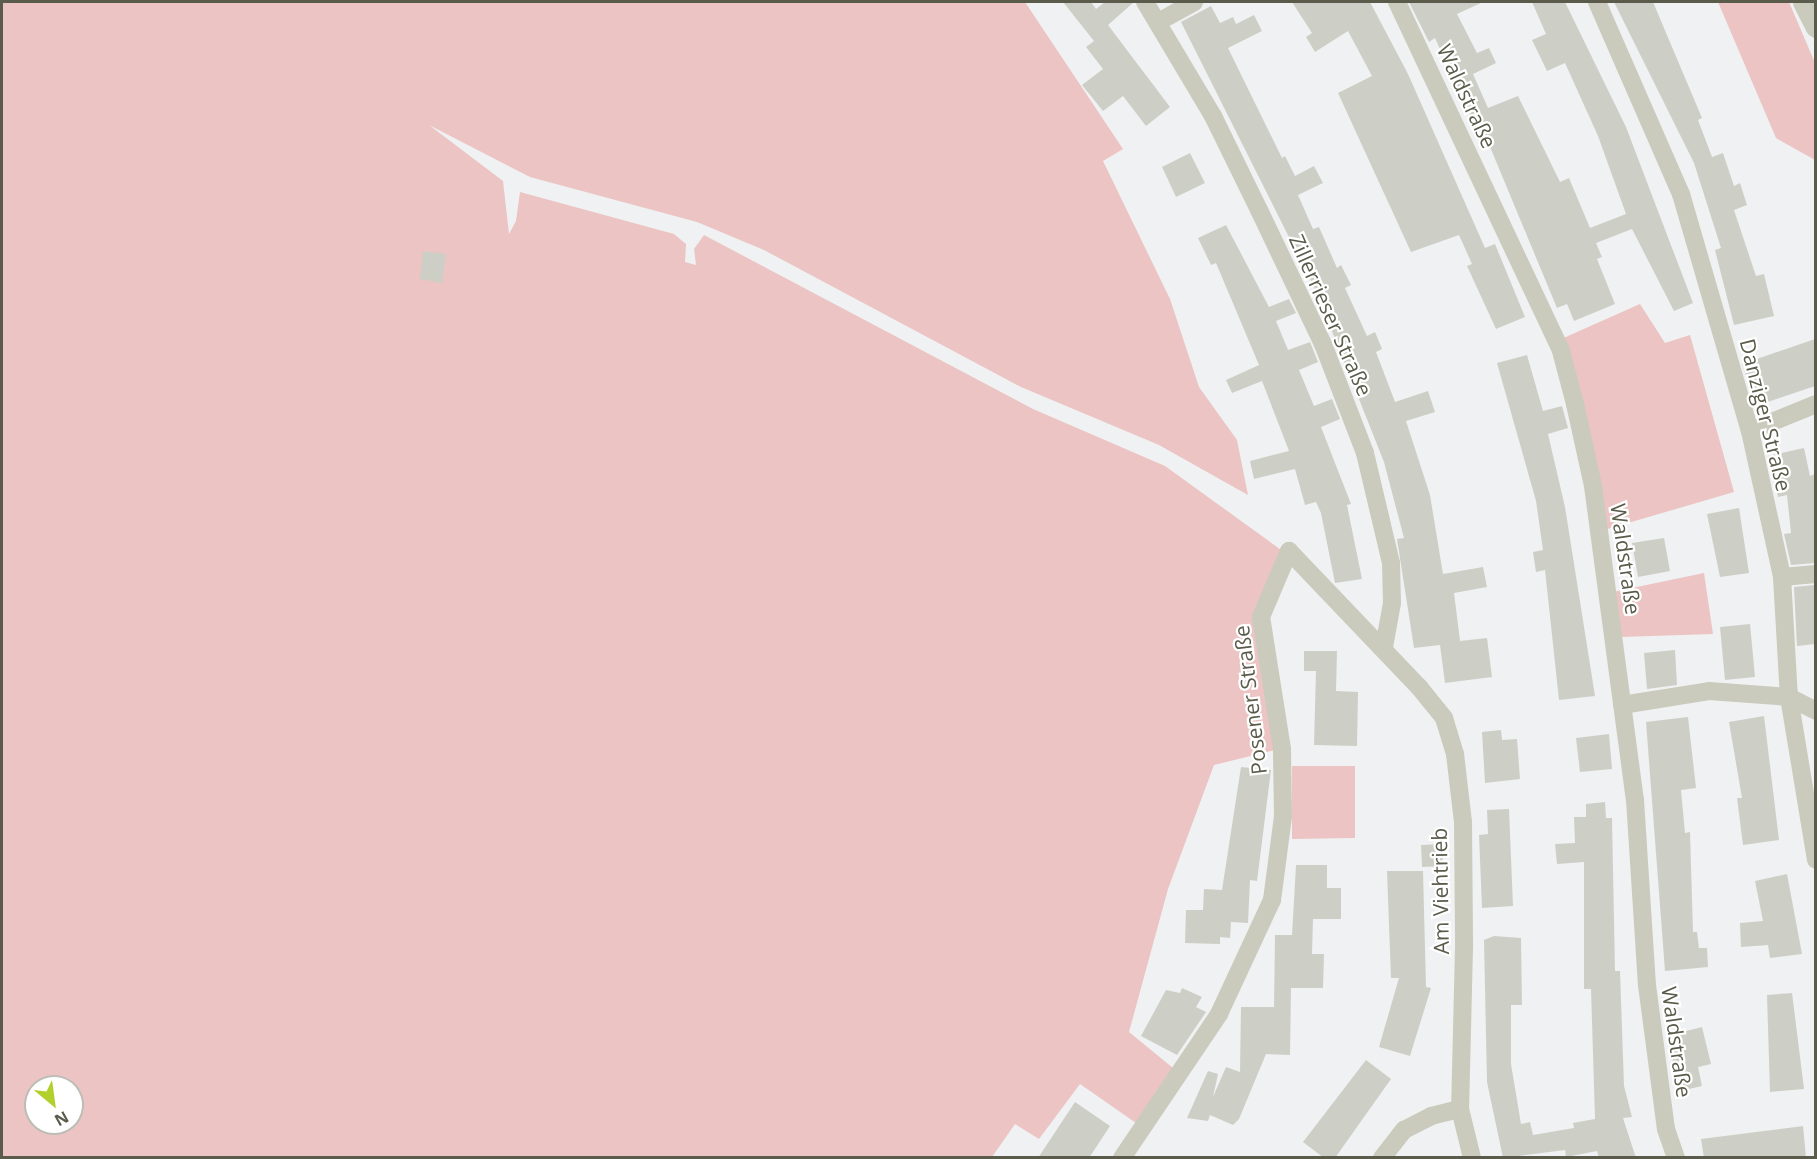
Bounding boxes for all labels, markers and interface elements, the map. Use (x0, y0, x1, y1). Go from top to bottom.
street label: Waldstraße (1432, 40, 1502, 152)
street label: Zillerrieser Straße (1284, 230, 1378, 400)
street label: Danziger Straße (1735, 336, 1797, 494)
street label: Waldstraße (1606, 502, 1646, 616)
street label: Posener Straße (1228, 624, 1272, 776)
street label: Am Viehtrieb (1426, 827, 1454, 955)
street label: Waldstraße (1657, 985, 1697, 1099)
north arrow (24, 1075, 84, 1135)
text: N (51, 1106, 73, 1132)

